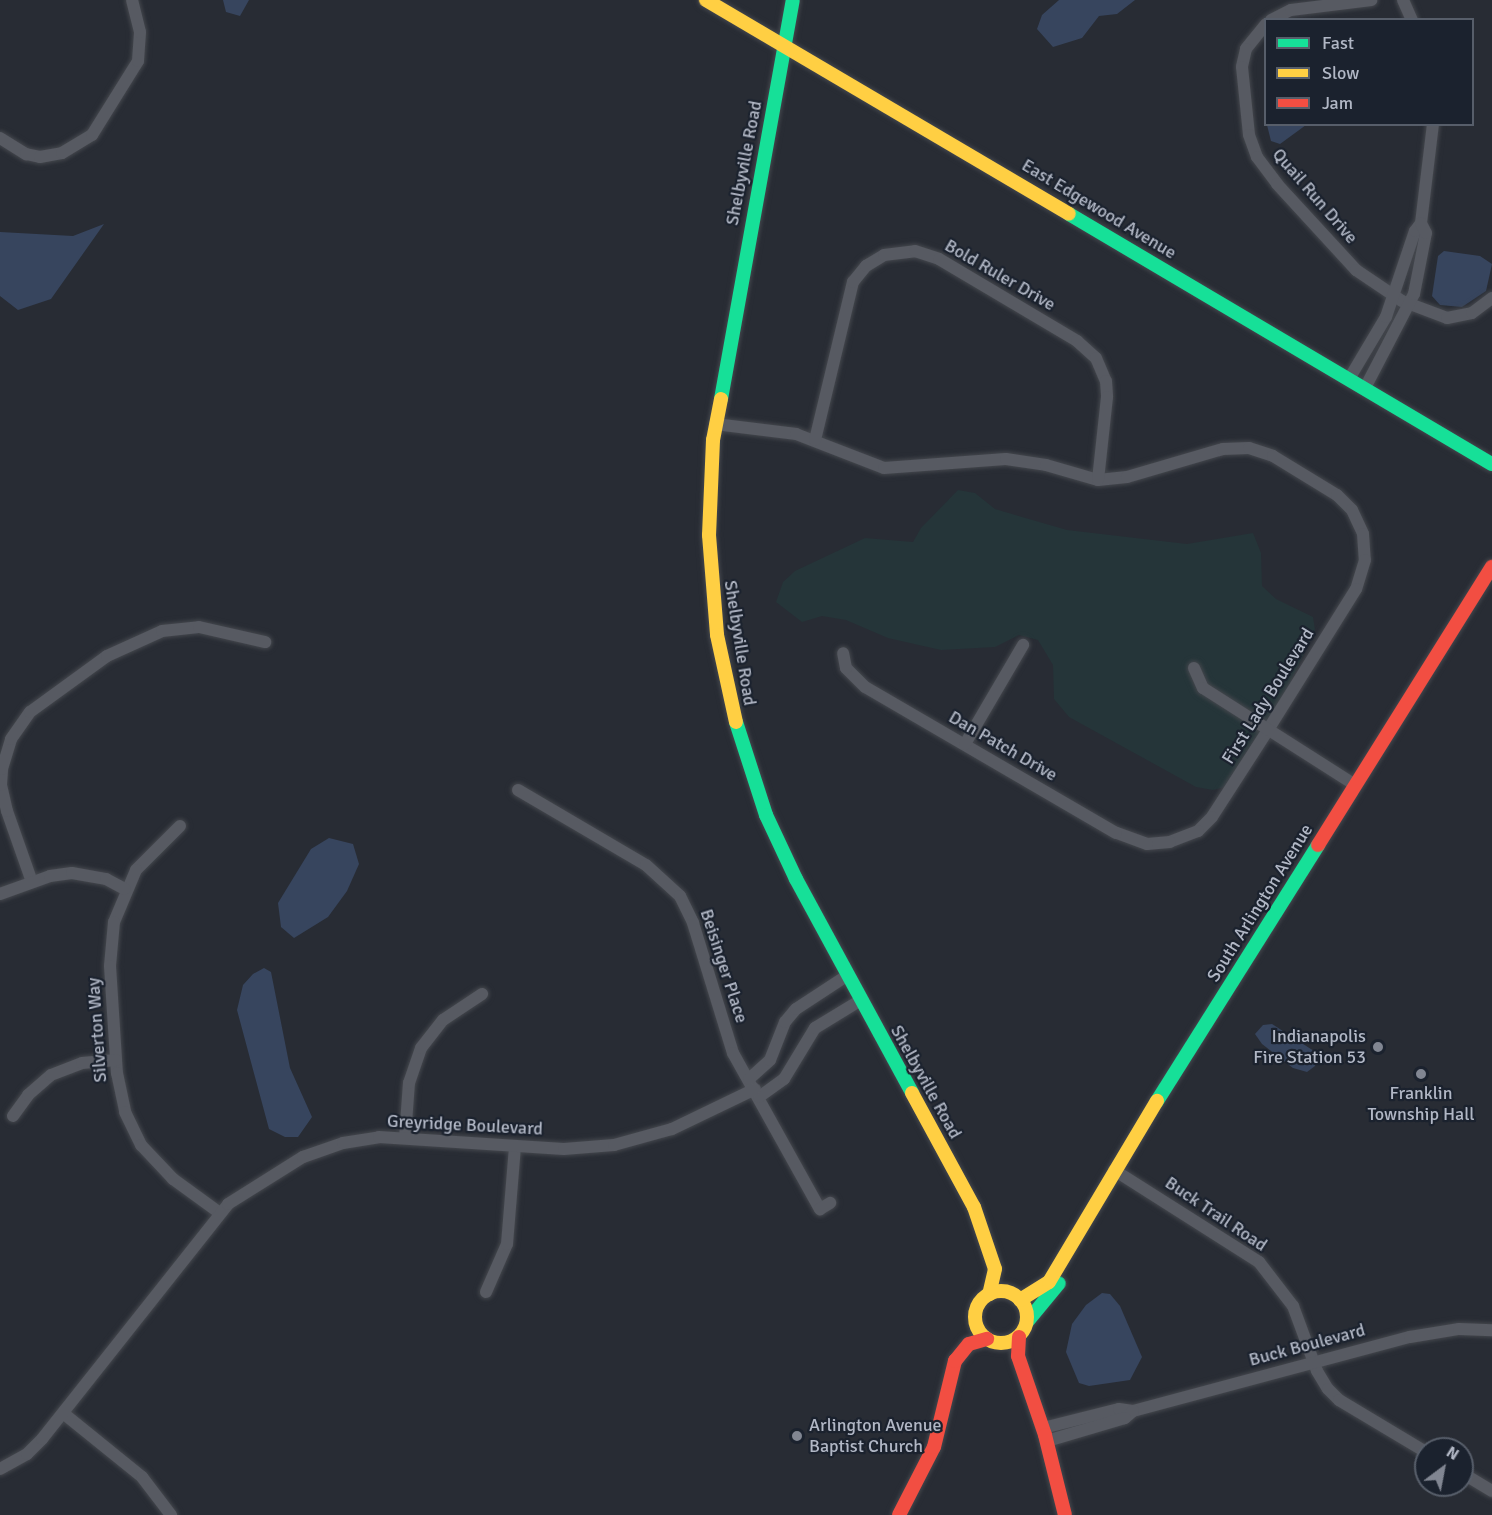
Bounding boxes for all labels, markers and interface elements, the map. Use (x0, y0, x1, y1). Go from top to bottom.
legend (1264, 18, 1474, 126)
text: Fast (1322, 32, 1354, 54)
text: Slow (1322, 62, 1359, 84)
text: Jam (1322, 92, 1353, 114)
street label: Shelbyville Road (721, 99, 767, 227)
street label: Quail Run Drive (1268, 144, 1362, 248)
street label: East Edgewood Avenue (1018, 154, 1180, 264)
street label: Bold Ruler Drive (941, 235, 1059, 315)
street label: Shelbyville Road (719, 579, 761, 707)
street label: First Lady Boulevard (1217, 624, 1319, 768)
street label: Dan Patch Drive (945, 706, 1061, 786)
street label: South Arlington Avenue (1203, 820, 1317, 986)
street label: Beisinger Place (695, 906, 753, 1026)
street label: Silverton Way (83, 977, 111, 1083)
street label: Shelbyville Road (886, 1021, 966, 1143)
place label: Indianapolis Fire Station 53 (1253, 1026, 1366, 1068)
marker: Indianapolis Fire Station 53 (1371, 1040, 1385, 1054)
marker: Franklin Township Hall (1414, 1067, 1428, 1081)
place label: Franklin Township Hall (1367, 1083, 1475, 1126)
street label: Greyridge Boulevard (386, 1110, 544, 1140)
street label: Buck Trail Road (1161, 1172, 1271, 1256)
street label: Buck Boulevard (1247, 1319, 1367, 1371)
place label: Arlington Avenue Baptist Church (809, 1415, 942, 1458)
marker: Arlington Avenue Baptist Church (790, 1429, 804, 1443)
north arrow (1414, 1437, 1474, 1497)
text: N (1442, 1442, 1462, 1465)

